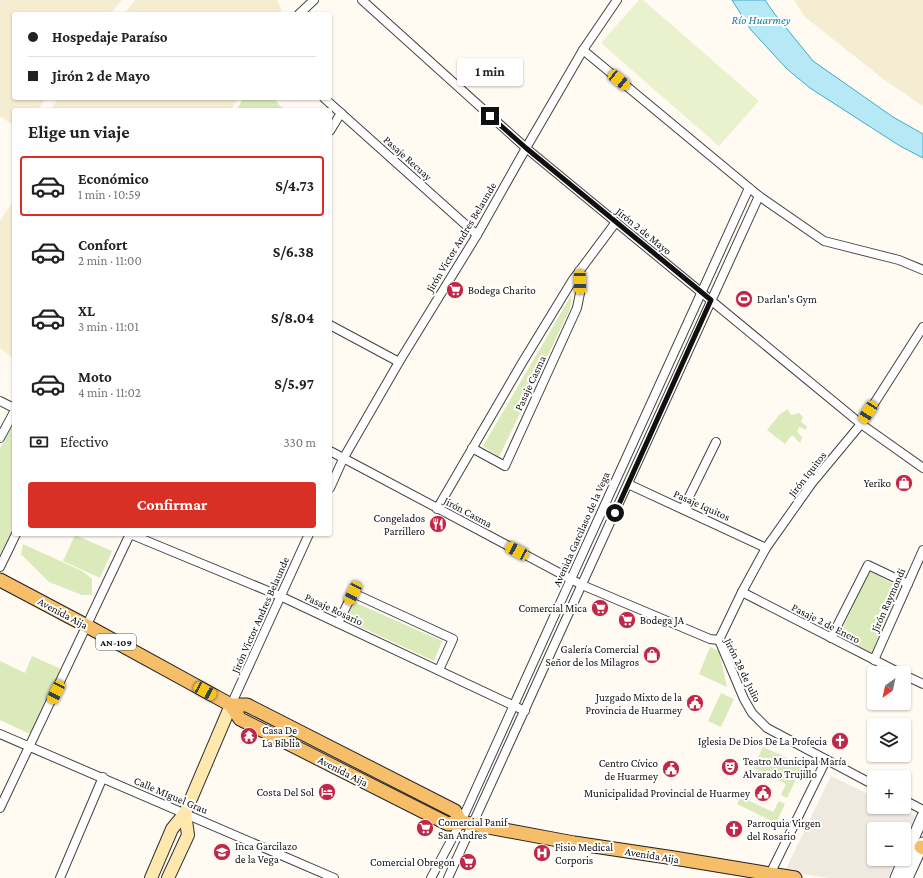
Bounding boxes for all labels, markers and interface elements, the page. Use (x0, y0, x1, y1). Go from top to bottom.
water label: Río Huarmey (731, 13, 791, 27)
text: Hospedaje Paraíso (52, 29, 168, 45)
callout: 1 min (457, 58, 523, 86)
text: 1 min (475, 64, 505, 79)
text: Jirón 2 de Mayo (52, 68, 150, 84)
car (606, 68, 632, 92)
route end (481, 107, 499, 125)
text: Elige un viaje (28, 122, 130, 142)
street label: Pasaje Recuay (381, 133, 435, 184)
icon: car (30, 168, 66, 204)
text: Económico (78, 171, 149, 187)
text: S/4.73 (275, 178, 314, 194)
street label: Jirón Victor Andres Belaunde (423, 180, 500, 295)
text: 1 min · 10:59 (78, 187, 141, 202)
street label: Jirón 2 de Mayo (612, 204, 675, 258)
icon: car (30, 234, 66, 270)
text: Confort (78, 237, 127, 253)
text: S/6.38 (273, 244, 314, 260)
text: 2 min · 11:00 (78, 253, 142, 268)
car (574, 270, 586, 294)
supermarket icon: Bodega Charito (445, 280, 465, 300)
place label: Bodega Charito (468, 284, 536, 297)
sports icon: Darlan's Gym (734, 289, 754, 309)
place label: Darlan's Gym (757, 293, 817, 306)
icon: car (30, 300, 66, 336)
text: XL (78, 303, 95, 319)
text: S/8.04 (271, 310, 314, 326)
text: 3 min · 11:01 (78, 319, 139, 334)
street label: Pasaje Casma (512, 354, 549, 413)
icon: car (30, 366, 66, 402)
text: Moto (78, 369, 112, 385)
text: S/5.97 (274, 376, 314, 392)
text: 4 min · 11:02 (78, 385, 141, 400)
car (856, 399, 880, 425)
icon: cash (28, 431, 50, 453)
text: Efectivo (60, 434, 108, 450)
text: 330 m (283, 435, 316, 450)
street label: Jirón Iquitos (785, 449, 829, 501)
street label: Avenida Garcilaso de la Vega (550, 470, 613, 589)
shop icon: Yeriko (894, 473, 914, 493)
place label: Yeriko (864, 477, 892, 489)
button: Confirmar (28, 482, 316, 528)
street label: Pasaje Iquitos (672, 487, 732, 524)
street label: Jirón Casma (440, 494, 494, 531)
route start (606, 504, 624, 522)
place label: Congelados Parrillero (374, 512, 426, 537)
restaurant icon: Congelados Parrillero (428, 514, 448, 534)
car (504, 540, 530, 562)
street label: Jirón Victor Andres Belaunde (229, 555, 292, 676)
street label: Jirón Raymondi (868, 566, 908, 635)
car (342, 580, 364, 606)
street label: Pasaje Rosario (303, 590, 365, 629)
street label: Avenida Aija (36, 595, 90, 632)
supermarket icon: Comercial Mica (590, 598, 610, 618)
street label: Pasaje 2 de Enero (789, 601, 863, 647)
place label: Comercial Mica (519, 602, 587, 614)
supermarket icon: Bodega JA (617, 610, 637, 630)
place label: Bodega JA (640, 614, 685, 627)
road number: AN-109 (96, 634, 136, 650)
street label: Jirón 28 de Julio (721, 635, 764, 705)
place label: Galería Comercial Señor de los Milagros (546, 643, 639, 669)
shop icon: Galería Comercial Señor de los Milagros (642, 645, 662, 665)
north arrow (867, 666, 911, 710)
map controls (867, 666, 911, 866)
car (45, 679, 67, 705)
car (192, 680, 218, 702)
place label: Juzgado Mixto de la Provincia de Huarmey (585, 691, 683, 717)
public building icon: Juzgado Mixto de la Provincia de Huarmey (685, 693, 705, 713)
button: layers (867, 718, 911, 762)
place label: Casa De La Biblia (262, 724, 300, 749)
temple icon: Casa De La Biblia (239, 726, 259, 746)
church icon: Iglesia De Dios De La Profecia (830, 731, 850, 751)
place label: Iglesia De Dios De La Profecia (698, 735, 827, 748)
street label: Avenida Aija (316, 753, 370, 790)
place label: Teatro Municipal María Alvarado Trujillo (743, 755, 846, 781)
place label: Centro Cívico de Huarmey (599, 757, 659, 783)
theatre icon: Teatro Municipal María Alvarado Trujillo (720, 757, 740, 777)
public building icon: Centro Cívico de Huarmey (661, 759, 681, 779)
button: + (867, 770, 911, 814)
street label: Calle MIguel Grau (132, 774, 210, 817)
hotel icon: Costa Del Sol (317, 782, 337, 802)
public building icon: Municipalidad Provincial de Huarmey (753, 783, 773, 803)
place label: Costa Del Sol (256, 786, 314, 798)
place label: Municipalidad Provincial de Huarmey (584, 787, 751, 800)
place label: Comercial Panif San Andres (438, 816, 508, 841)
place label: Parroquia Virgen del Rosario (747, 817, 821, 842)
supermarket icon: Comercial Panif San Andres (415, 818, 435, 838)
church icon: Parroquia Virgen del Rosario (724, 819, 744, 839)
button: − (867, 822, 911, 866)
place label: Inca Garcilazo de la Vega (235, 840, 298, 866)
place label: Fisio Medical Corporis (555, 841, 613, 867)
school or university icon: Inca Garcilazo de la Vega (212, 842, 232, 862)
hospital icon: Fisio Medical Corporis (532, 843, 552, 863)
street label: Avenida Aija (624, 845, 680, 866)
supermarket icon: Comercial Obregon (458, 852, 478, 872)
place label: Comercial Obregon (370, 856, 455, 869)

